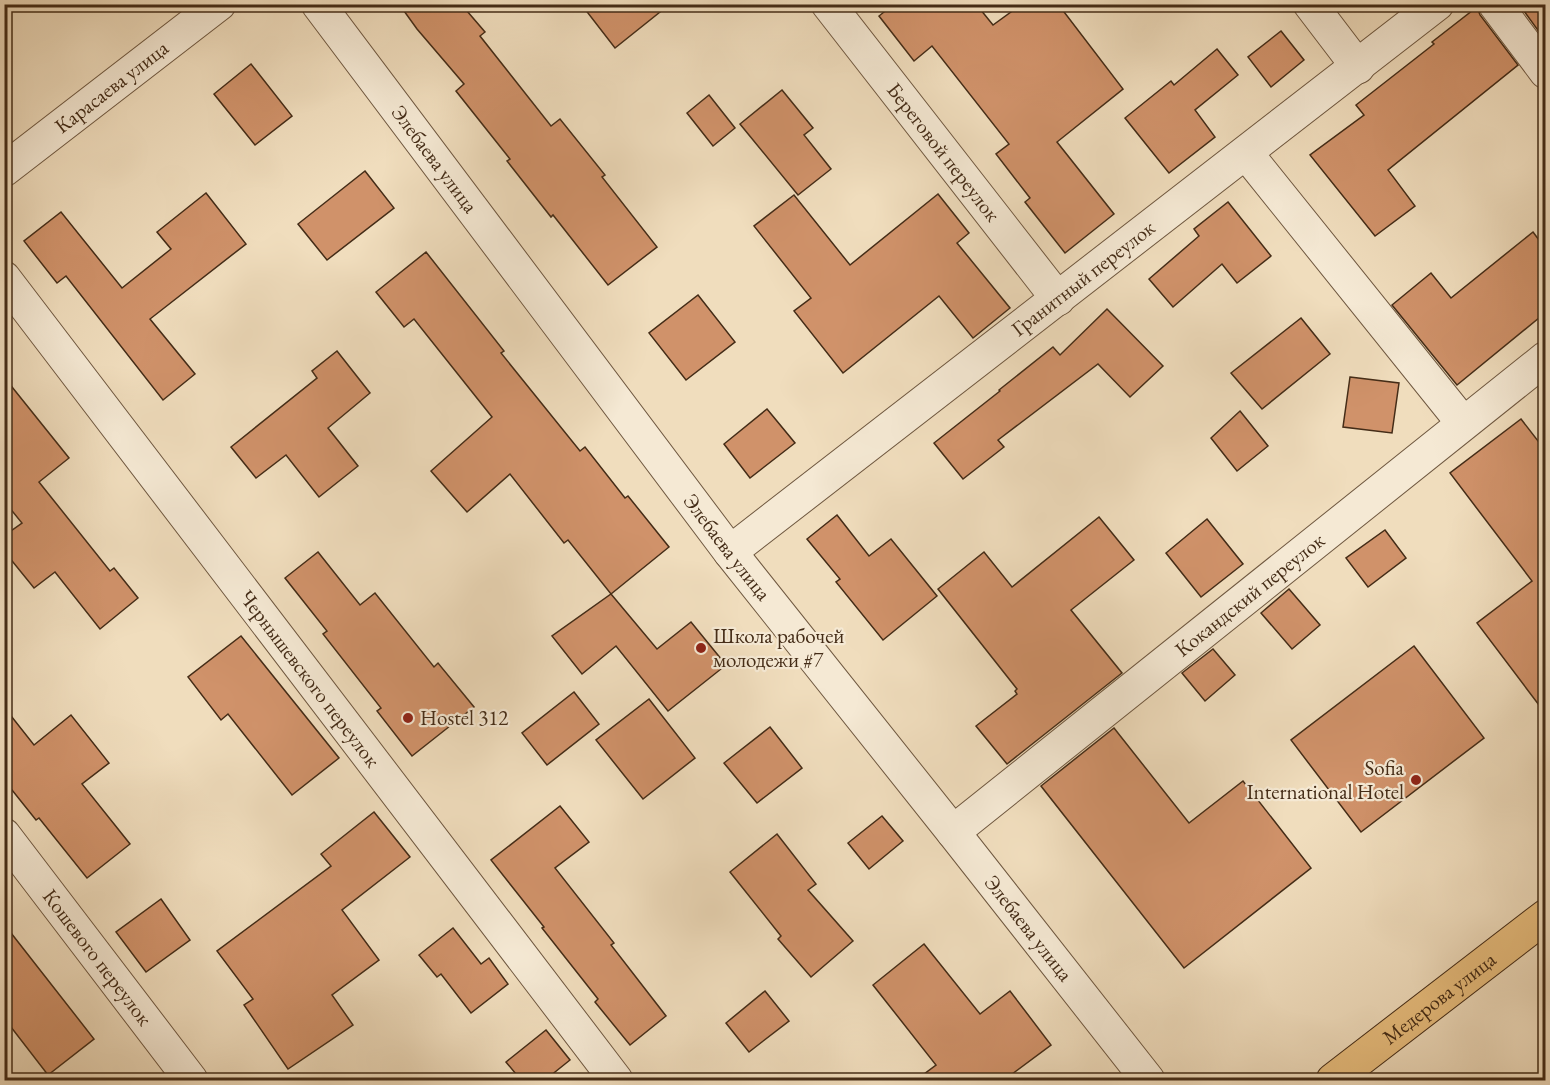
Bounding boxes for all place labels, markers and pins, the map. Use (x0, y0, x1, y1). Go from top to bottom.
place label: Школа рабочей молодежи #7 (713, 622, 844, 673)
marker: Школа рабочей молодежи #7 (694, 641, 708, 655)
place label: Hostel 312 (420, 704, 508, 731)
marker: Hostel 312 (401, 711, 415, 725)
place label: Sofia International Hotel (1246, 754, 1405, 805)
marker: Sofia International Hotel (1409, 773, 1423, 787)

